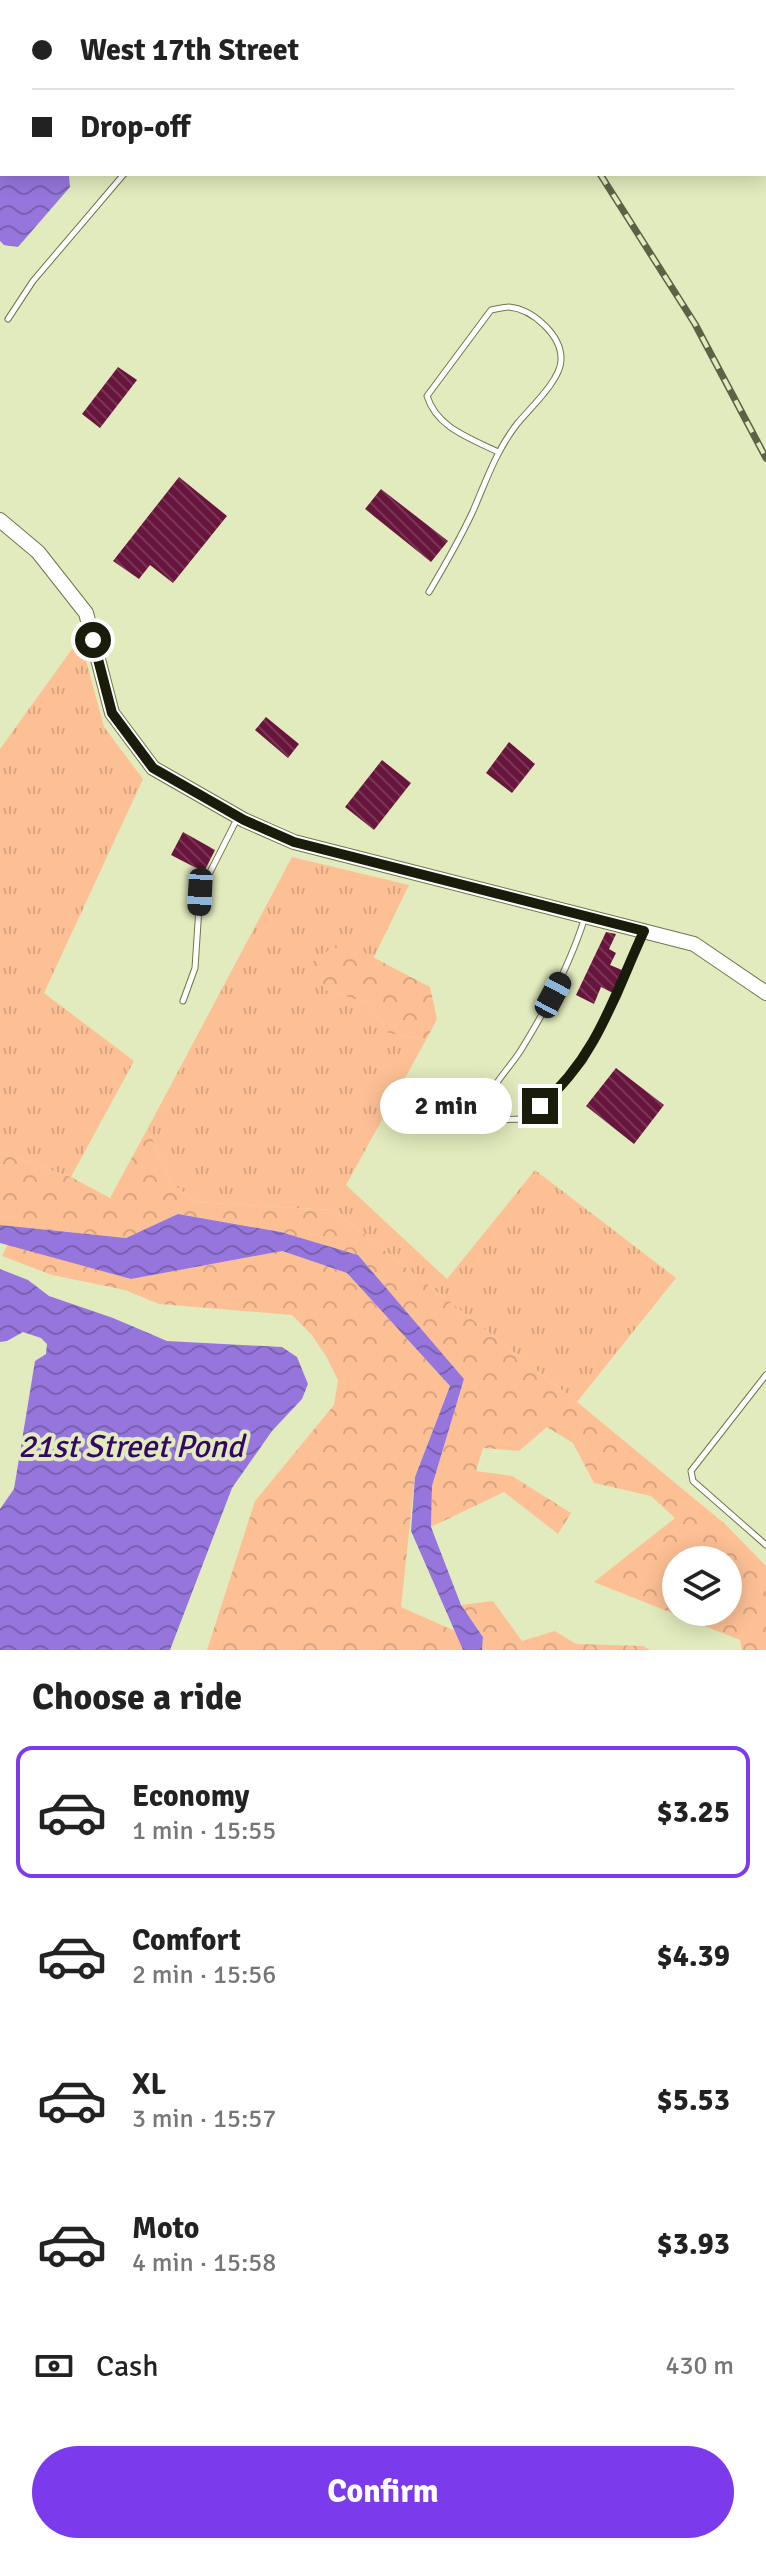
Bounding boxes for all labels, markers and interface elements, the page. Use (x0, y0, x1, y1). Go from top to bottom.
text: West 17th Street (80, 32, 299, 69)
text: Drop-off (80, 109, 190, 146)
route start (75, 622, 111, 658)
car (187, 867, 213, 917)
car (531, 968, 575, 1022)
callout: 2 min (380, 1078, 512, 1134)
route end (522, 1088, 558, 1124)
text: 2 min (415, 1090, 477, 1122)
water label: 21st Street Pond (18, 1427, 248, 1466)
map controls (662, 1546, 742, 1626)
button: layers (662, 1546, 742, 1626)
text: Choose a ride (32, 1675, 242, 1720)
icon: car (36, 1776, 108, 1848)
text: Economy (132, 1778, 249, 1815)
text: $3.25 (657, 1794, 730, 1831)
text: 1 min · 15:55 (132, 1815, 276, 1847)
icon: car (36, 1920, 108, 1992)
text: Comfort (132, 1922, 241, 1959)
text: $4.39 (657, 1938, 730, 1975)
text: 2 min · 15:56 (132, 1959, 276, 1991)
icon: car (36, 2064, 108, 2136)
text: XL (132, 2066, 166, 2103)
text: $5.53 (657, 2082, 730, 2119)
text: 3 min · 15:57 (132, 2103, 276, 2135)
icon: car (36, 2208, 108, 2280)
text: Moto (132, 2210, 199, 2247)
text: $3.93 (657, 2226, 730, 2263)
text: 4 min · 15:58 (132, 2247, 276, 2279)
icon: cash (32, 2344, 76, 2388)
text: Cash (96, 2348, 159, 2385)
text: 430 m (665, 2350, 734, 2382)
button: Confirm (32, 2446, 734, 2538)

